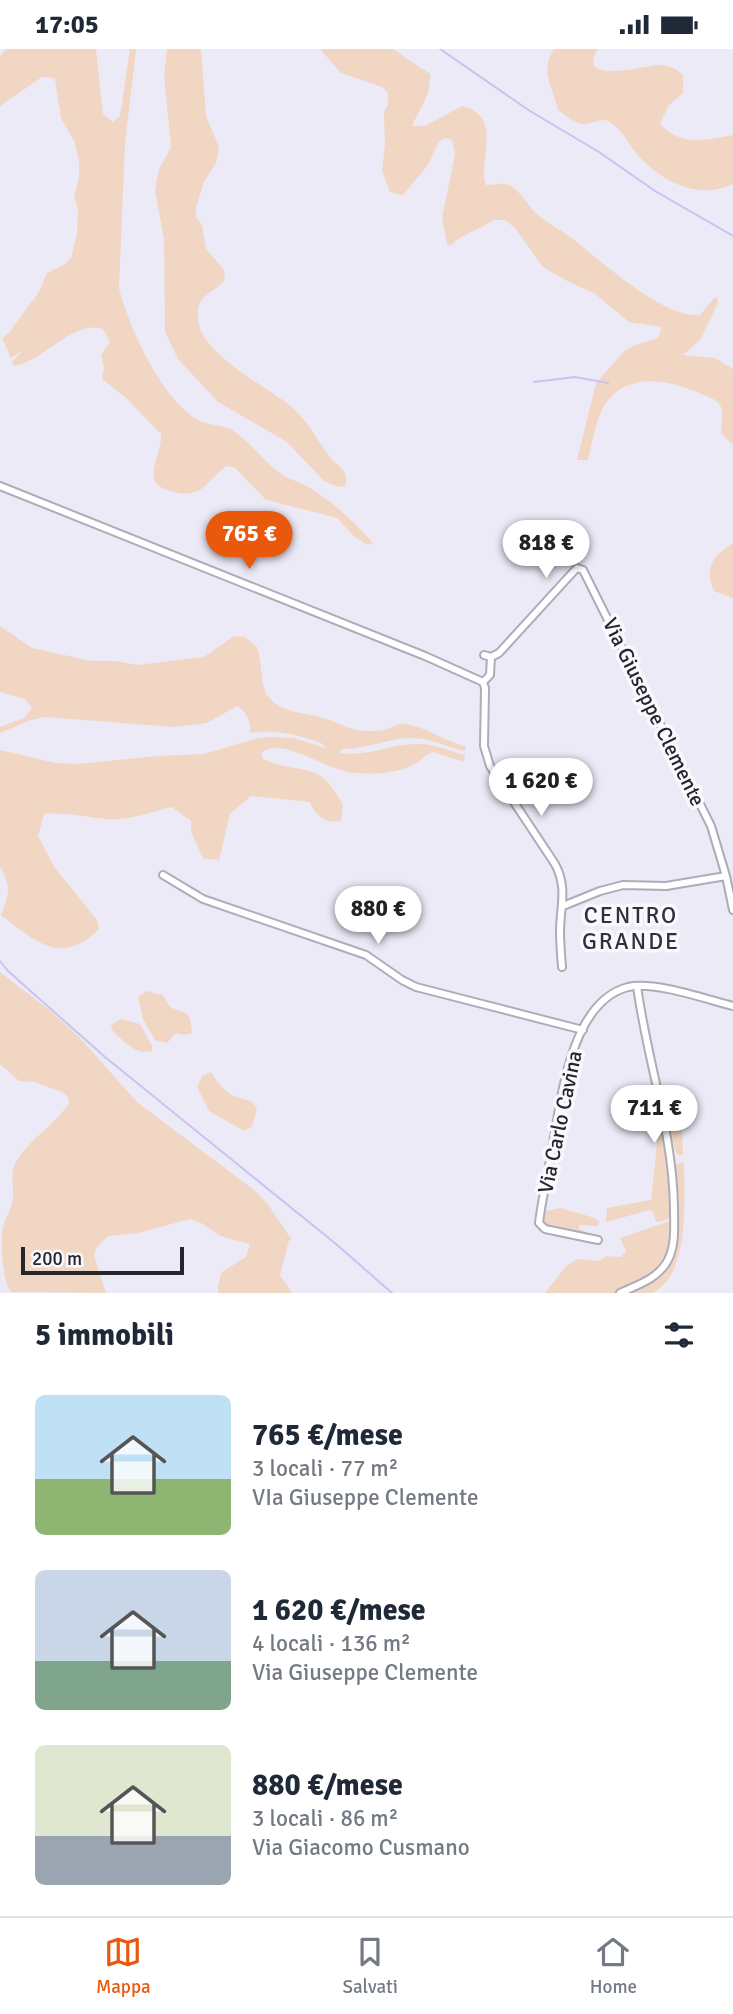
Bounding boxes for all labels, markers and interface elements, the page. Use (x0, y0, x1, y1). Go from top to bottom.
text: 17:05 (35, 9, 99, 41)
pin: 765 € (200, 511, 298, 571)
text: 765 € (222, 519, 276, 548)
pin: 818 € (497, 521, 595, 580)
text: 818 € (519, 528, 573, 557)
street label: Via Giuseppe Clemente (597, 614, 711, 810)
pin: 1 620 € (476, 759, 606, 818)
text: 1 620 € (505, 766, 577, 795)
pin: 880 € (329, 887, 427, 946)
text: 880 € (351, 894, 405, 923)
district label: CENTRO GRANDE (582, 901, 680, 956)
street label: Via Carlo Cavina (532, 1048, 588, 1196)
pin: 711 € (605, 1085, 703, 1145)
text: 711 € (627, 1093, 681, 1122)
scale bar (21, 1244, 184, 1276)
text: 200 m (32, 1247, 82, 1271)
icon: filters (660, 1316, 698, 1354)
text: 5 immobili (35, 1317, 174, 1354)
text: 765 €/mese (252, 1417, 403, 1454)
icon: home (91, 1423, 175, 1507)
text: 3 locali · 77 m² (252, 1454, 398, 1483)
text: VIa Giuseppe Clemente (252, 1483, 478, 1512)
text: 1 620 €/mese (252, 1592, 426, 1629)
icon: home (91, 1598, 175, 1682)
text: 4 locali · 136 m² (252, 1629, 411, 1658)
text: Via Giuseppe Clemente (252, 1658, 478, 1687)
text: 880 €/mese (252, 1767, 403, 1804)
icon: home (91, 1773, 175, 1857)
text: 3 locali · 86 m² (252, 1804, 398, 1833)
text: Via Giacomo Cusmano (252, 1833, 470, 1862)
tab: Mappa (96, 1933, 151, 1999)
tab: Salvati (342, 1933, 398, 1999)
tab: Home (590, 1933, 637, 1999)

